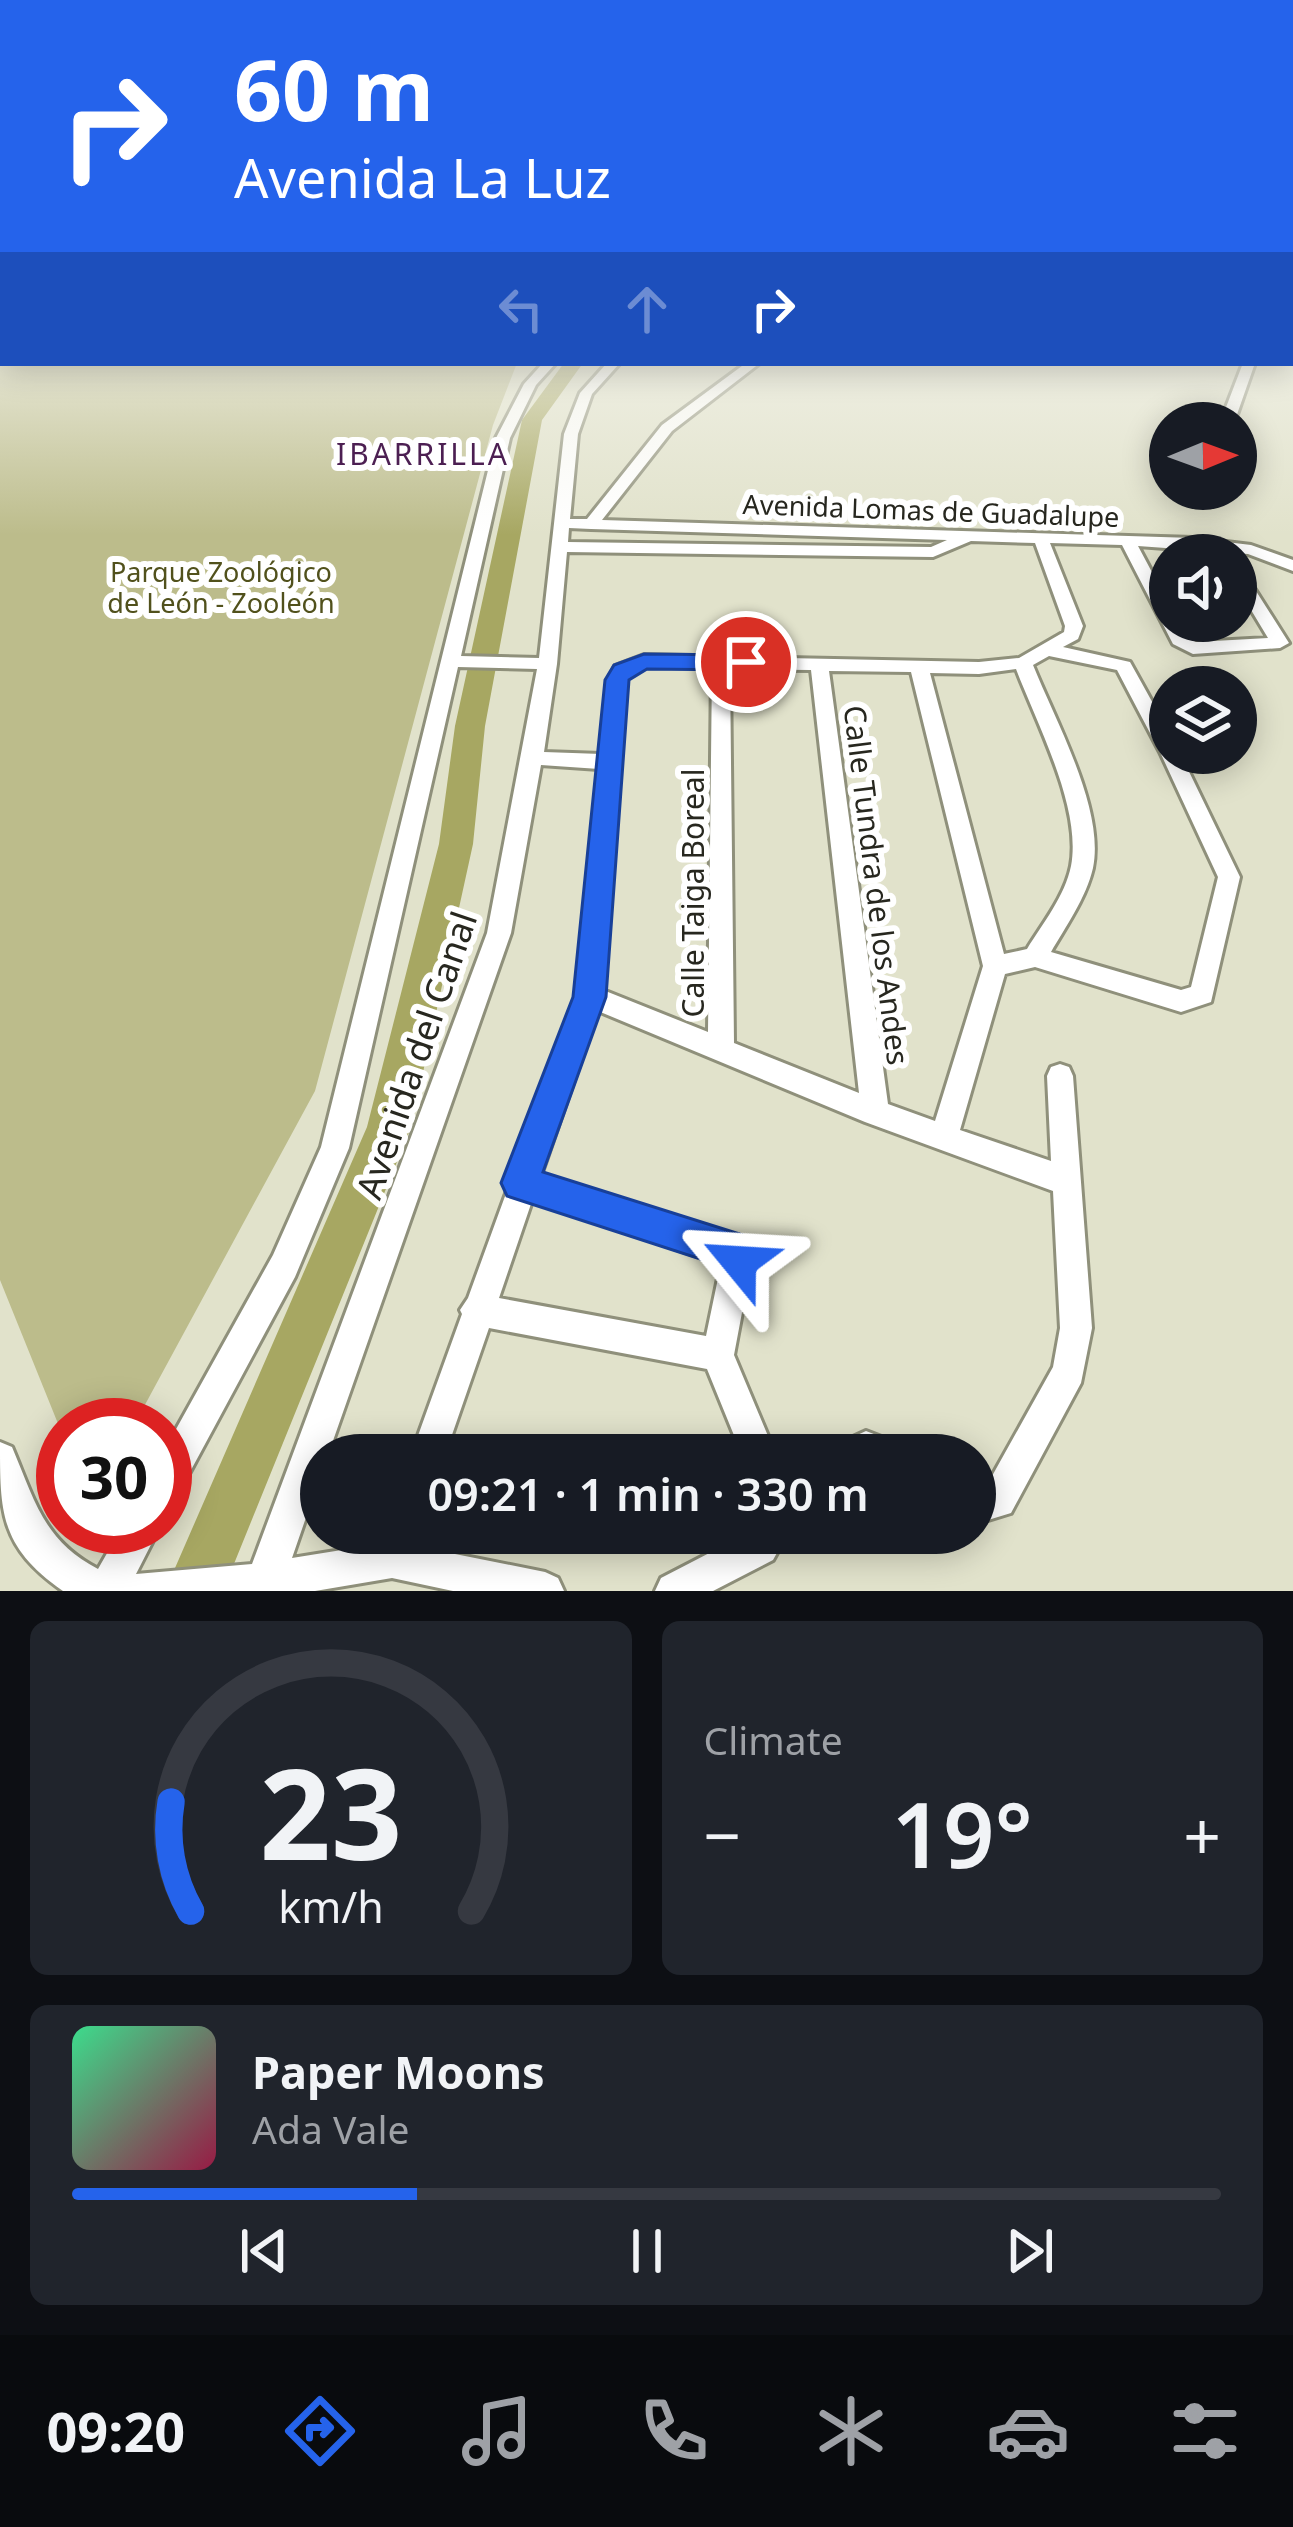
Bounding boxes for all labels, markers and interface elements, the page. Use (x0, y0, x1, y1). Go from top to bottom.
text: 60 m (234, 31, 434, 146)
icon: right (36, 48, 192, 204)
text: Avenida La Luz (234, 140, 611, 214)
icon: left (488, 276, 554, 342)
icon: ahead (614, 276, 680, 342)
icon: right (740, 276, 806, 342)
north arrow (1149, 402, 1257, 510)
map controls (1149, 402, 1257, 774)
district label: IBARRILLA (336, 433, 510, 474)
street label: Avenida Lomas de Guadalupe (742, 485, 1120, 535)
button: sound (1149, 534, 1257, 642)
park label: Parque Zoológico de León - Zooleón (107, 553, 335, 621)
pin (695, 611, 797, 713)
icon: arrive (713, 629, 779, 695)
button: layers (1149, 666, 1257, 774)
street label: Calle Tundra de los Andes (835, 703, 919, 1067)
street label: Calle Taiga Boreal (672, 769, 713, 1017)
street label: Avenida del Canal (344, 905, 488, 1205)
position arrow (676, 1199, 802, 1325)
speed limit sign: 30 (36, 1398, 192, 1554)
text: 09:21 · 1 min · 330 m (427, 1463, 869, 1524)
text: Climate (704, 1713, 843, 1766)
text: 23 (259, 1727, 402, 1897)
text: 19° (892, 1772, 1033, 1894)
text: − (704, 1789, 741, 1879)
text: + (1183, 1789, 1221, 1879)
text: km/h (278, 1877, 383, 1936)
text: Paper Moons (252, 2041, 545, 2102)
text: Ada Vale (252, 2102, 409, 2155)
icon: previous (231, 2218, 297, 2284)
icon: pause (614, 2218, 680, 2284)
icon: next (997, 2218, 1063, 2284)
icon: directions (278, 2389, 362, 2473)
icon: music (455, 2389, 539, 2473)
icon: phone (632, 2389, 716, 2473)
icon: climate (809, 2389, 893, 2473)
icon: car (986, 2389, 1070, 2473)
icon: filters (1163, 2389, 1247, 2473)
text: 09:20 (46, 2394, 185, 2468)

